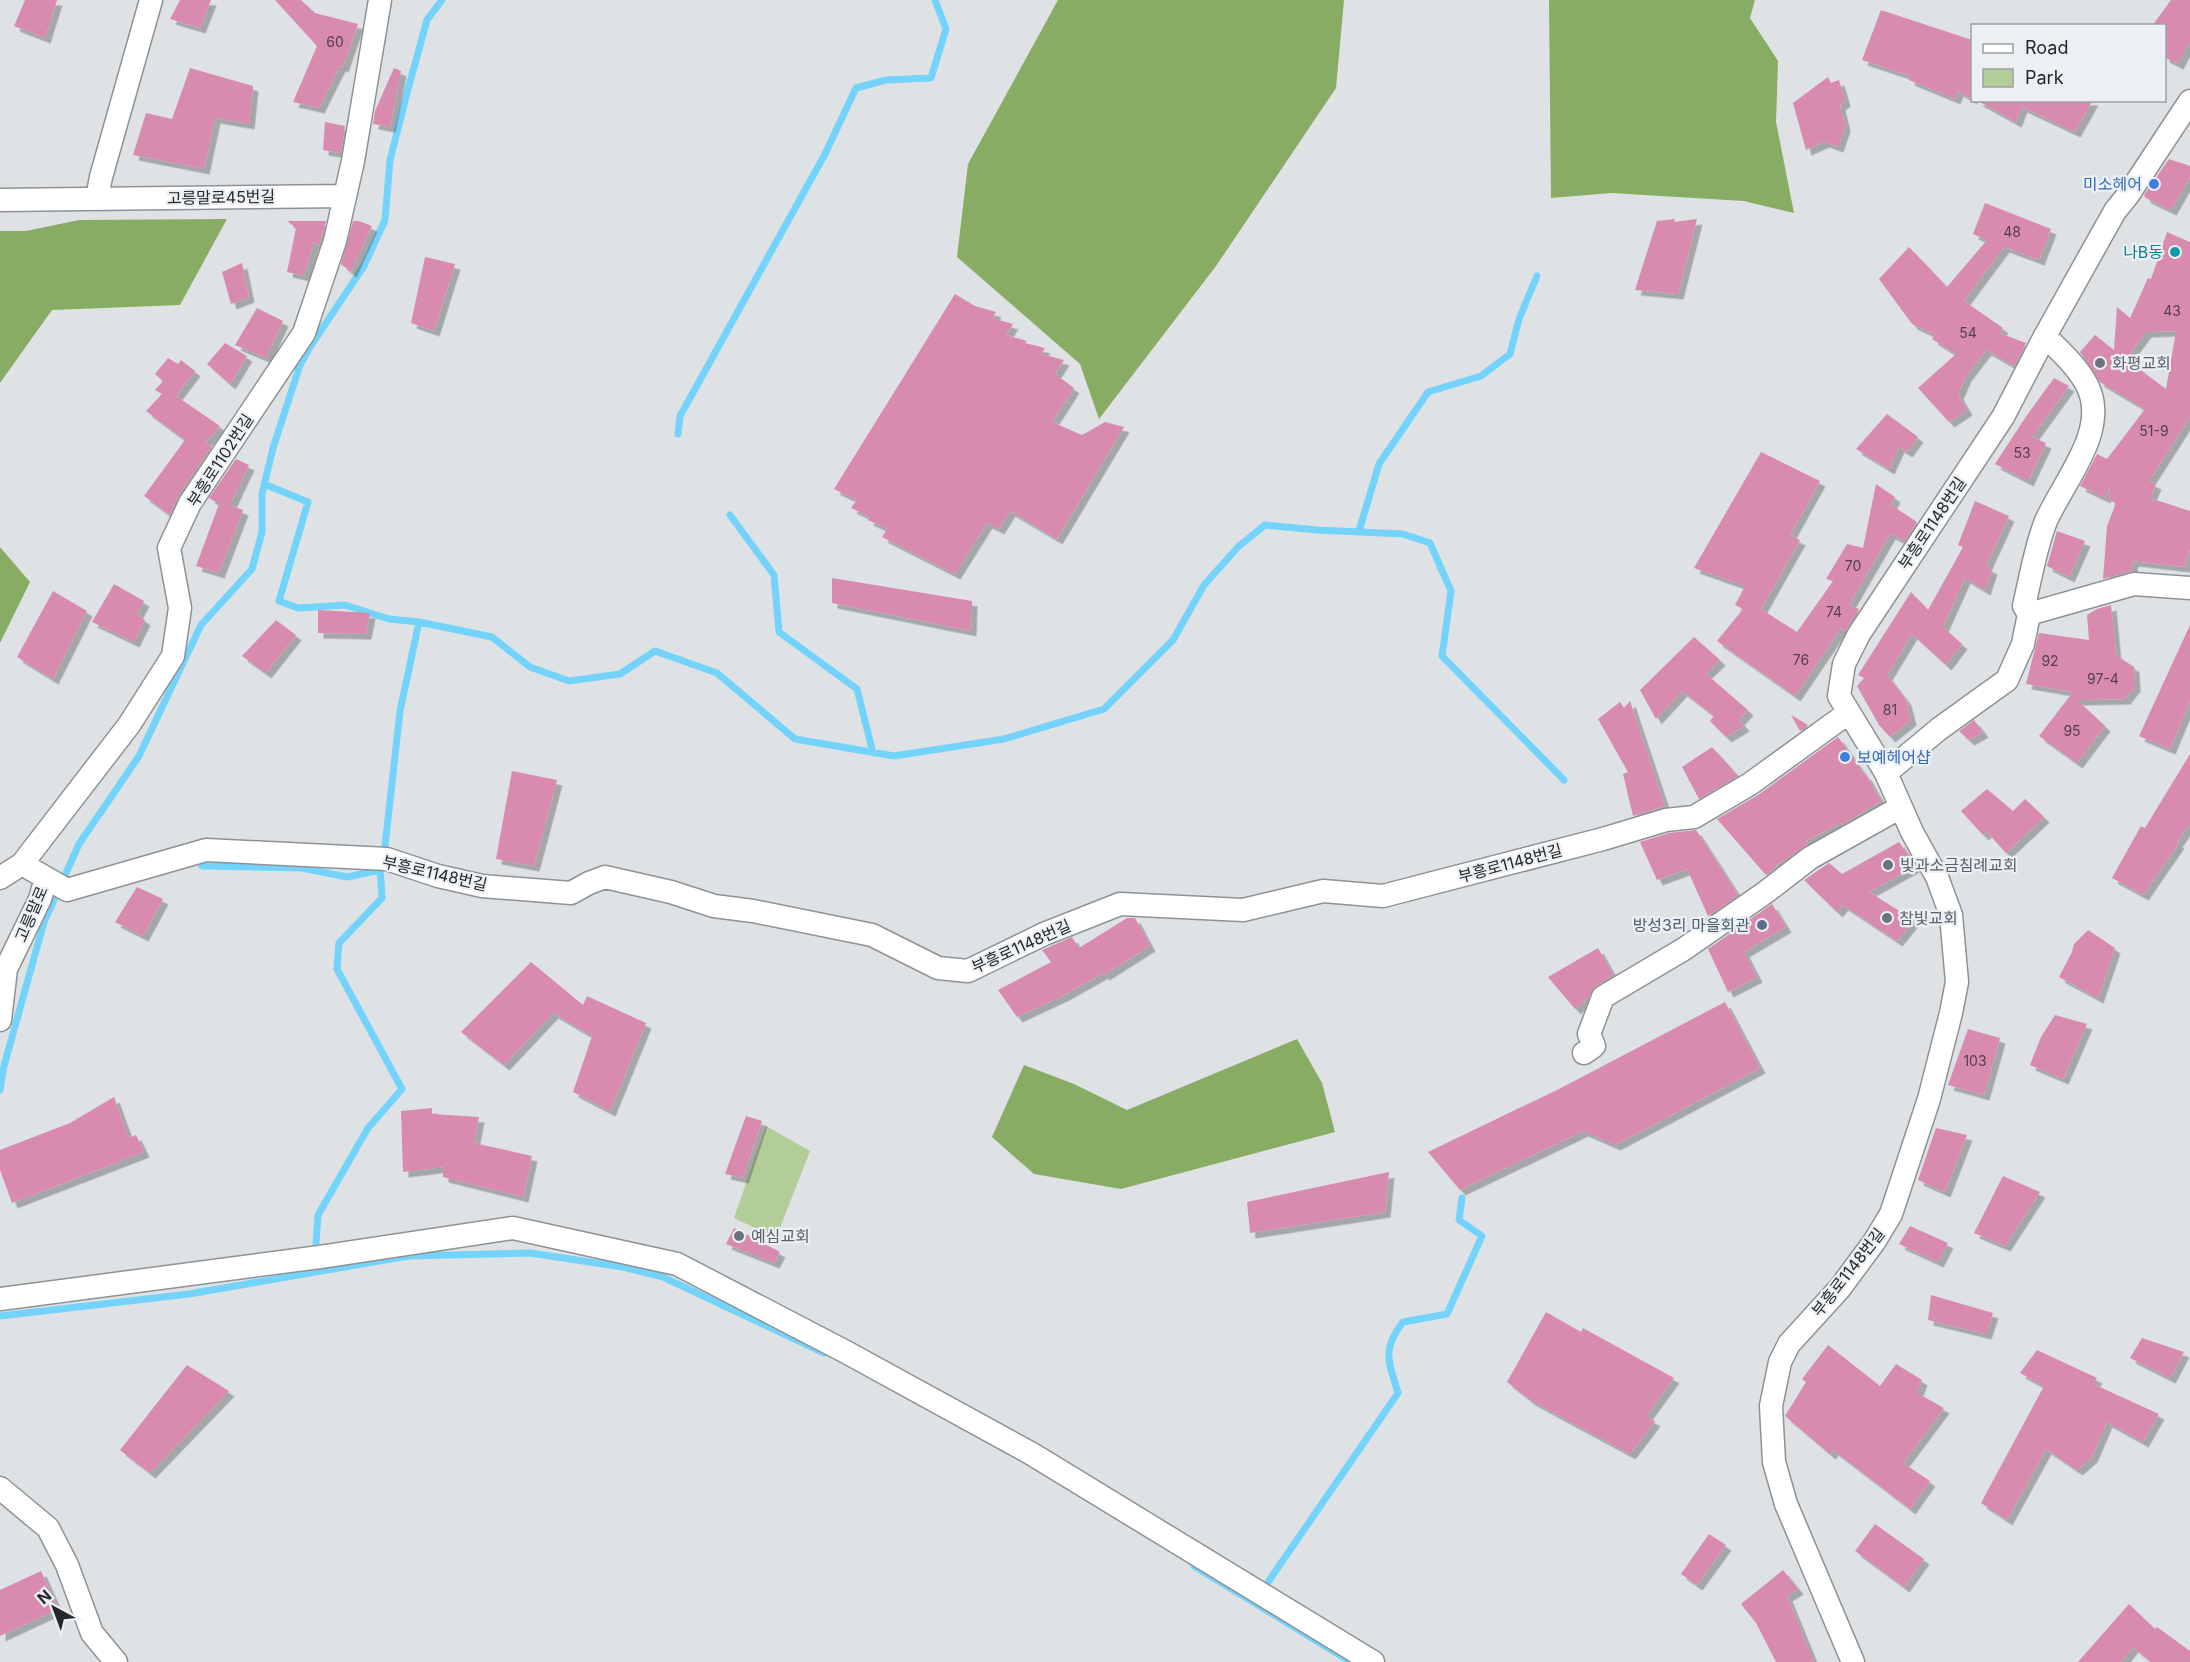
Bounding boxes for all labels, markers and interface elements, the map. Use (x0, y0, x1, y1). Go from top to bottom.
legend (1971, 24, 2166, 102)
house number: 60 (326, 33, 344, 50)
text: Road (2025, 37, 2068, 58)
text: Park (2025, 67, 2064, 88)
place label: 미소헤어 (2083, 174, 2142, 194)
marker: 미소헤어 (2147, 177, 2161, 191)
street label: 고릉말로45번길 (167, 186, 275, 208)
house number: 48 (2003, 223, 2021, 240)
place label: 나B동 (2123, 242, 2163, 262)
marker: 나B동 (2168, 245, 2182, 259)
house number: 43 (2163, 302, 2181, 319)
house number: 54 (1959, 324, 1977, 341)
place label: 화평교회 (2112, 353, 2171, 373)
marker: 화평교회 (2093, 356, 2107, 370)
street label: 부흥로1102번길 (183, 410, 257, 510)
house number: 51-9 (2139, 422, 2169, 439)
house number: 53 (2013, 444, 2031, 461)
street label: 부흥로1148번길 (1894, 473, 1970, 573)
house number: 70 (1845, 557, 1861, 574)
house number: 74 (1826, 603, 1842, 620)
house number: 76 (1793, 651, 1809, 668)
house number: 92 (2041, 652, 2059, 669)
house number: 97-4 (2087, 670, 2119, 687)
house number: 81 (1883, 701, 1897, 718)
house number: 95 (2063, 722, 2081, 739)
place label: 보예헤어샵 (1857, 747, 1931, 767)
marker: 보예헤어샵 (1838, 750, 1852, 764)
street label: 부흥로1148번길 (1456, 840, 1564, 886)
street label: 부흥로1148번길 (381, 851, 489, 895)
place label: 빛과소금침례교회 (1900, 855, 2018, 875)
marker: 빛과소금침례교회 (1881, 858, 1895, 872)
street label: 고릉말로 (10, 883, 52, 945)
place label: 참빛교회 (1899, 908, 1958, 928)
marker: 참빛교회 (1880, 911, 1894, 925)
street label: 부흥로1148번길 (968, 915, 1074, 977)
place label: 방성3리 마을회관 (1633, 915, 1750, 935)
marker: 방성3리 마을회관 (1755, 918, 1769, 932)
house number: 103 (1963, 1052, 1987, 1069)
street label: 부흥로1148번길 (1807, 1224, 1889, 1320)
place label: 예심교회 (751, 1226, 810, 1246)
marker: 예심교회 (732, 1229, 746, 1243)
north arrow (24, 1578, 84, 1638)
text: N (33, 1585, 55, 1608)

